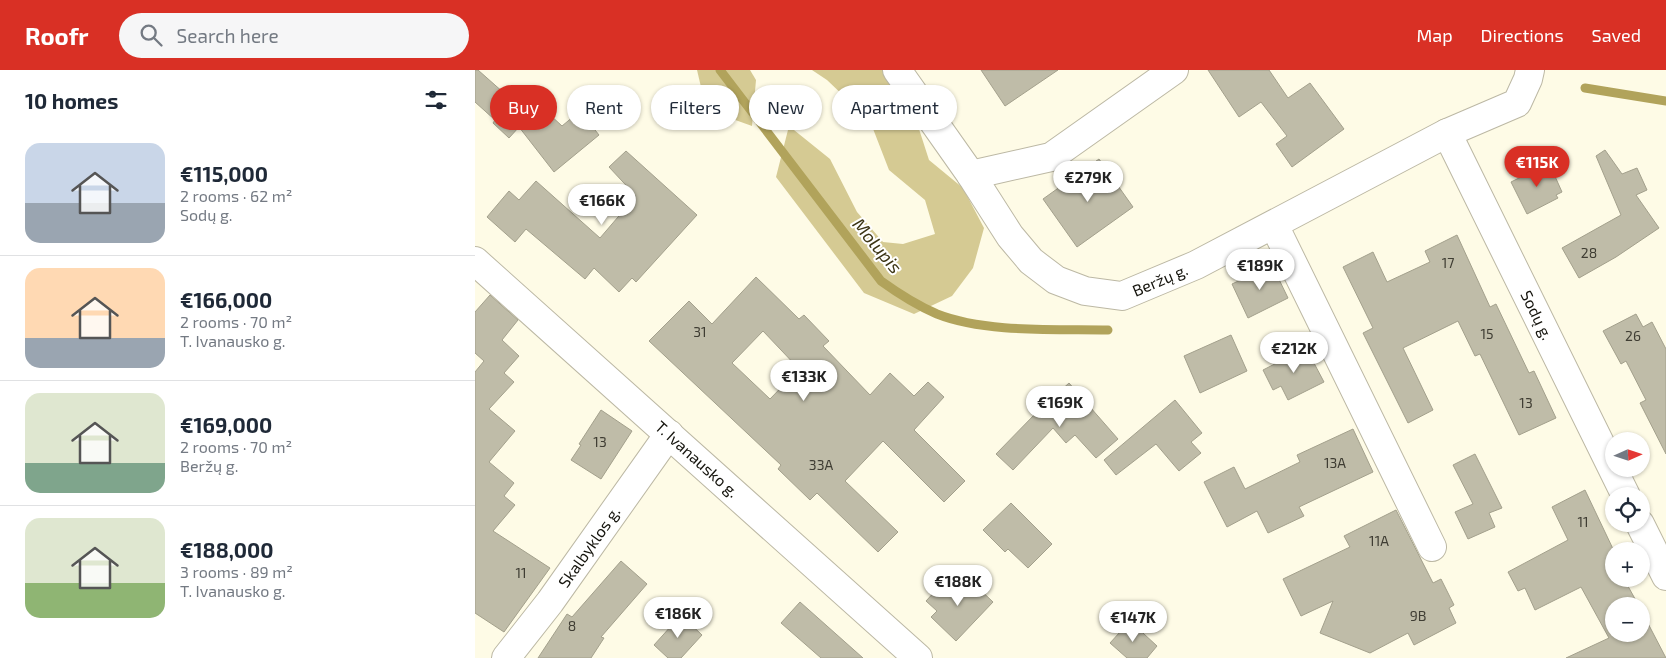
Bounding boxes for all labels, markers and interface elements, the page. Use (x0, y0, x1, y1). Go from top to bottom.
search box (119, 13, 469, 58)
text: Roofr (25, 21, 89, 50)
icon: search (137, 21, 165, 49)
text: Search here (177, 24, 279, 47)
text: Map (1416, 24, 1453, 46)
text: Directions (1481, 24, 1564, 46)
text: Saved (1592, 24, 1641, 46)
chip: Buy (490, 85, 557, 130)
chip: Rent (567, 85, 641, 130)
chip: Filters (651, 85, 739, 130)
chip: New (749, 85, 822, 130)
chip: Apartment (832, 85, 957, 130)
icon: filters (422, 86, 450, 114)
text: 10 homes (25, 88, 118, 113)
pin: €115K (1502, 146, 1572, 188)
text: €115K (1515, 152, 1559, 171)
pin: €279K (1053, 160, 1123, 203)
text: €115,000 (180, 161, 268, 186)
icon: home (65, 163, 125, 223)
text: €279K (1064, 167, 1112, 186)
pin: €166K (567, 184, 637, 226)
text: 2 rooms · 62 m² (180, 186, 292, 205)
text: €166K (579, 190, 625, 209)
text: Sodų g. (180, 205, 233, 224)
water label: Molupis (848, 213, 907, 277)
house number: 28 (1581, 244, 1597, 261)
pin: €189K (1225, 248, 1295, 291)
house number: 17 (1442, 254, 1454, 271)
text: €189K (1237, 255, 1283, 274)
street label: Beržų g. (1129, 259, 1190, 300)
text: €166,000 (180, 287, 272, 312)
street label: Sodų g. (1517, 287, 1557, 343)
icon: home (65, 288, 125, 348)
text: 2 rooms · 70 m² (180, 312, 292, 331)
house number: 31 (693, 323, 707, 340)
house number: 15 (1480, 325, 1494, 342)
house number: 26 (1625, 327, 1641, 344)
text: T. Ivanausko g. (180, 331, 285, 350)
pin: €212K (1259, 332, 1329, 374)
text: €212K (1271, 338, 1317, 357)
pin: €133K (769, 360, 839, 402)
text: €133K (781, 366, 827, 385)
pin: €169K (1025, 386, 1095, 428)
text: €169K (1037, 392, 1083, 411)
house number: 13 (1519, 394, 1533, 411)
text: €169,000 (180, 412, 272, 437)
icon: home (65, 413, 125, 473)
street label: T. Ivanausko g. (652, 416, 743, 501)
north arrow (1605, 432, 1650, 478)
map controls (1605, 432, 1650, 642)
house number: 13 (593, 433, 607, 450)
text: 2 rooms · 70 m² (180, 437, 292, 456)
house number: 13A (1324, 454, 1346, 471)
text: Beržų g. (180, 456, 238, 475)
house number: 33A (809, 456, 833, 473)
button: locate (1605, 487, 1650, 532)
street label: Skalbyklos g. (554, 503, 623, 591)
house number: 11 (1577, 513, 1589, 530)
house number: 11A (1369, 532, 1389, 549)
text: €188,000 (180, 537, 274, 562)
icon: home (65, 538, 125, 598)
button: + (1605, 542, 1650, 587)
text: 3 rooms · 89 m² (180, 562, 293, 581)
house number: 11 (515, 564, 527, 581)
pin: €188K (923, 564, 993, 607)
text: €188K (934, 571, 982, 590)
text: T. Ivanausko g. (180, 581, 285, 600)
pin: €186K (643, 596, 713, 639)
button: − (1605, 597, 1650, 642)
pin: €147K (1098, 600, 1168, 643)
text: €186K (655, 603, 701, 622)
text: €147K (1110, 607, 1156, 626)
house number: 9B (1410, 607, 1426, 624)
house number: 8 (568, 617, 576, 634)

